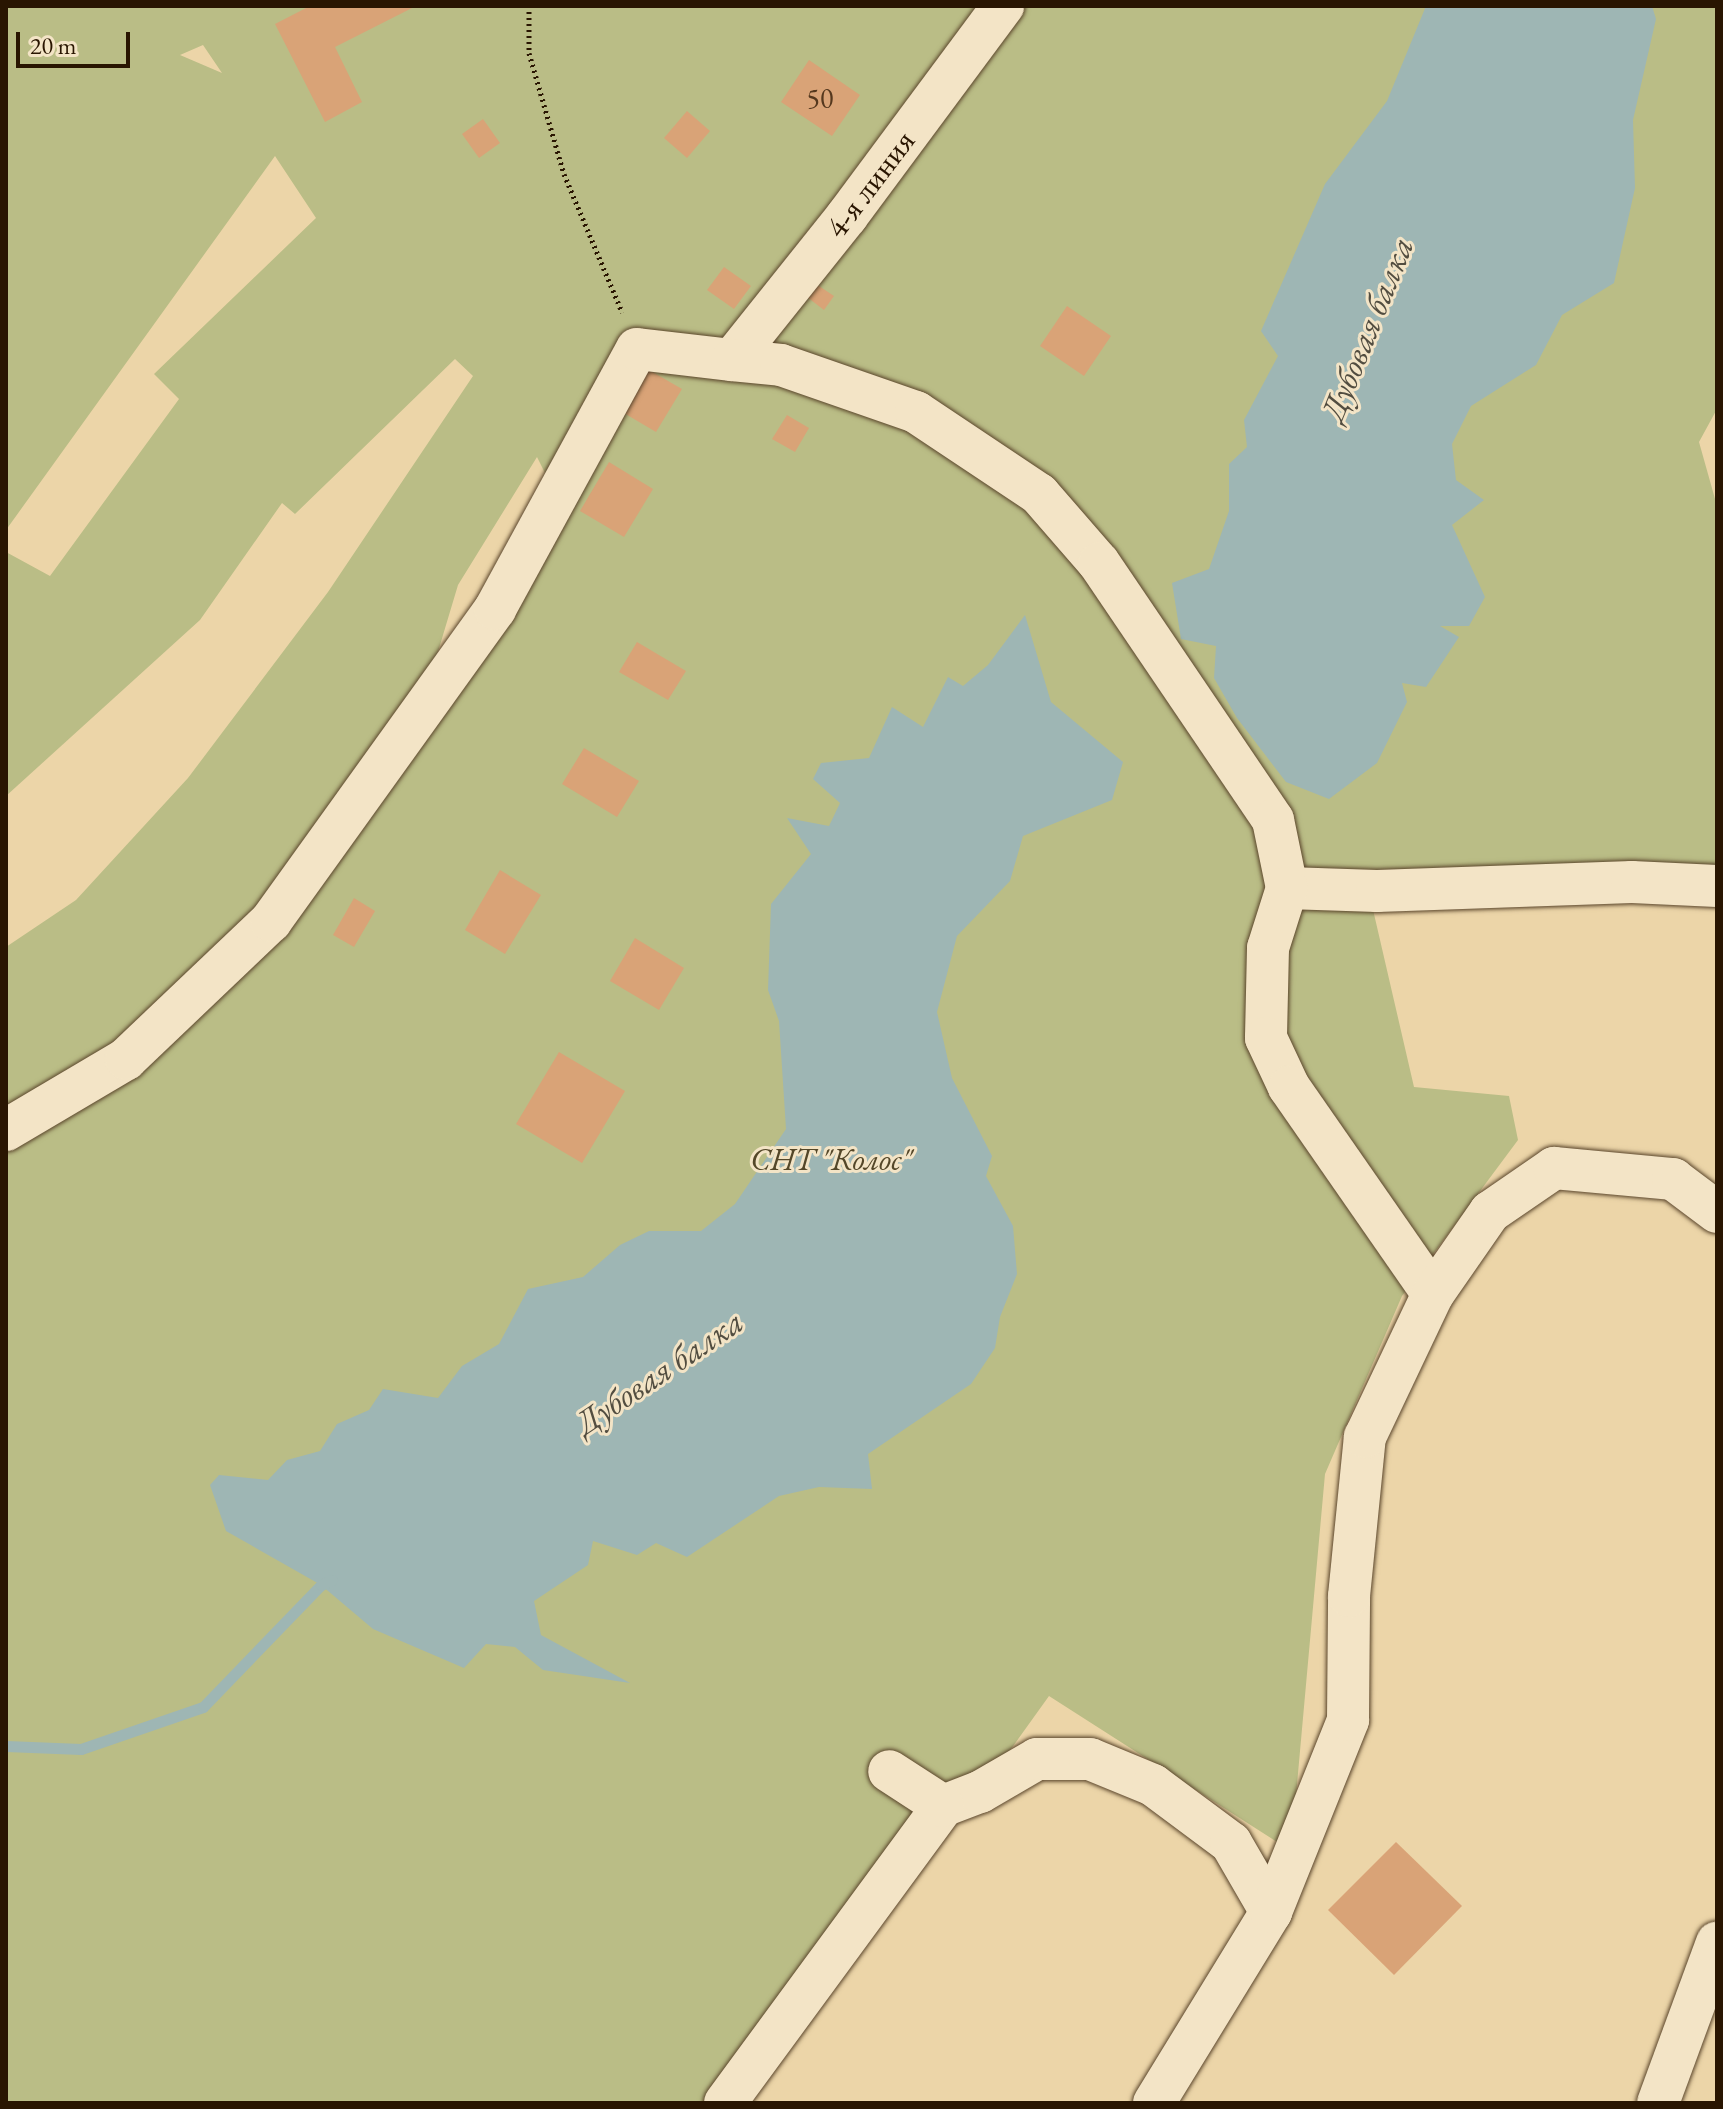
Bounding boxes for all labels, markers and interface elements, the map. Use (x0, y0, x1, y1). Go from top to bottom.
scale bar (20, 16, 134, 66)
text: 20 m (30, 30, 77, 61)
house number: 50 (807, 81, 833, 115)
street label: 4-я линия (817, 123, 923, 245)
water label: Дубовая балка (1312, 231, 1422, 427)
park label: СНТ "Колос" (750, 1140, 912, 1178)
water label: Дубовая балка (567, 1301, 751, 1443)

